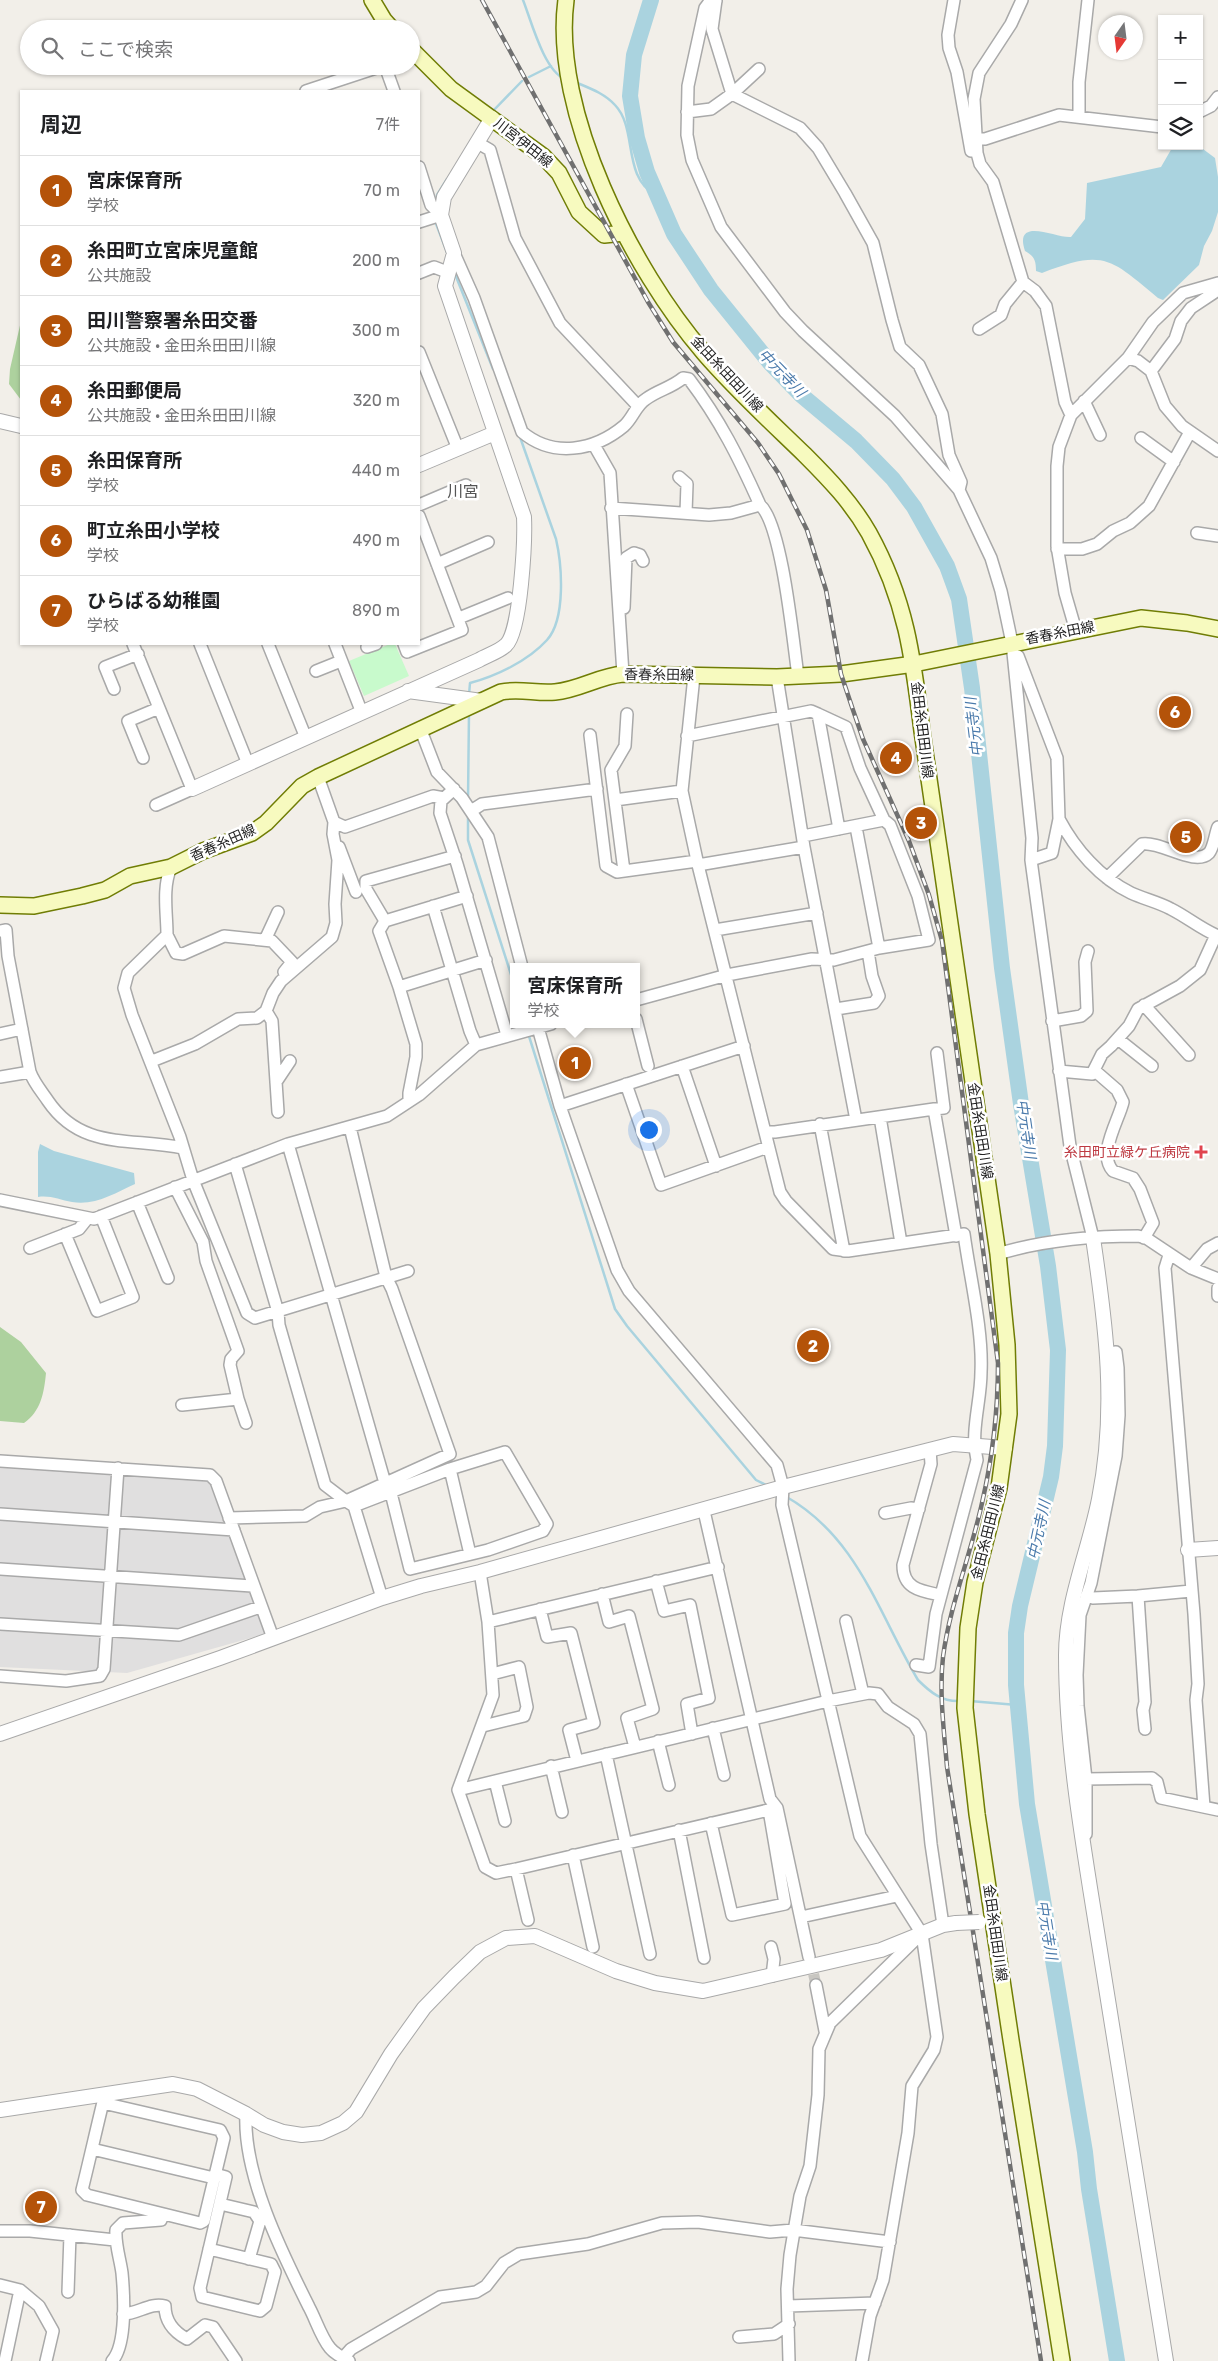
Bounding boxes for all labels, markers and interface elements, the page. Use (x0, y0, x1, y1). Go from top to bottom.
north arrow (1098, 15, 1143, 60)
map controls (1158, 15, 1203, 150)
button: + (1158, 15, 1203, 60)
search box (20, 20, 420, 75)
icon: search (38, 34, 66, 62)
text: ここで検索 (78, 38, 173, 61)
button: − (1158, 60, 1203, 105)
button: layers (1158, 105, 1203, 150)
text: 周辺 (40, 112, 82, 137)
text: 7件 (376, 115, 400, 134)
street label: 川宮伊田線 (490, 115, 556, 171)
text: 宮床保育所 (87, 169, 182, 192)
text: 1 (52, 181, 60, 200)
text: 70 m (363, 181, 400, 200)
text: 学校 (87, 196, 119, 215)
text: 糸田町立宮床児童館 (87, 239, 258, 262)
text: 2 (51, 251, 61, 270)
text: 200 m (352, 251, 400, 270)
text: 公共施設 (87, 266, 151, 285)
text: 田川警察署糸田交番 (87, 309, 258, 332)
text: 3 (51, 321, 61, 340)
text: 300 m (352, 321, 400, 340)
street label: 金田糸田田川線 (687, 332, 767, 416)
text: 公共施設 · 金田糸田田川線 (87, 336, 276, 355)
water label: 中元寺川 (755, 345, 811, 402)
text: 糸田郵便局 (87, 379, 182, 402)
text: 4 (51, 391, 61, 410)
text: 320 m (353, 391, 400, 410)
text: 公共施設 · 金田糸田田川線 (87, 406, 276, 425)
text: 糸田保育所 (87, 449, 182, 472)
text: 5 (51, 461, 61, 480)
text: 440 m (352, 461, 400, 480)
text: 学校 (87, 476, 119, 495)
district label: 川宮 (447, 482, 479, 501)
text: 町立糸田小学校 (87, 519, 220, 542)
text: 6 (51, 531, 61, 550)
text: 490 m (352, 531, 400, 550)
text: 学校 (87, 546, 119, 565)
text: ひらばる幼稚園 (87, 589, 220, 612)
text: 7 (51, 601, 61, 620)
text: 890 m (352, 601, 400, 620)
text: 学校 (87, 616, 119, 635)
street label: 香春糸田線 (1024, 618, 1096, 648)
street label: 香春糸田線 (624, 666, 694, 684)
street label: 金田糸田田川線 (908, 680, 936, 780)
pin: 6 (1159, 693, 1191, 731)
water label: 中元寺川 (961, 694, 987, 758)
pin: 4 (880, 739, 912, 777)
pin: 3 (905, 804, 937, 842)
pin: 5 (1170, 818, 1202, 856)
street label: 香春糸田線 (188, 821, 258, 865)
popup (510, 963, 640, 1028)
text: 宮床保育所 (527, 974, 623, 997)
text: 学校 (527, 1001, 560, 1020)
pin: 1 (559, 1044, 591, 1082)
street label: 金田糸田田川線 (964, 1081, 996, 1181)
water label: 中元寺川 (1013, 1098, 1039, 1162)
your location (636, 1117, 662, 1143)
place label: 糸田町立緑ケ丘病院 (1064, 1144, 1190, 1161)
marker: 糸田町立緑ケ丘病院 (1194, 1145, 1208, 1159)
pin: 2 (797, 1327, 829, 1365)
street label: 金田糸田田川線 (968, 1482, 1008, 1582)
water label: 中元寺川 (1024, 1497, 1054, 1561)
street label: 金田糸田田川線 (980, 1883, 1010, 1983)
water label: 中元寺川 (1033, 1899, 1061, 1963)
pin: 7 (25, 2188, 57, 2226)

